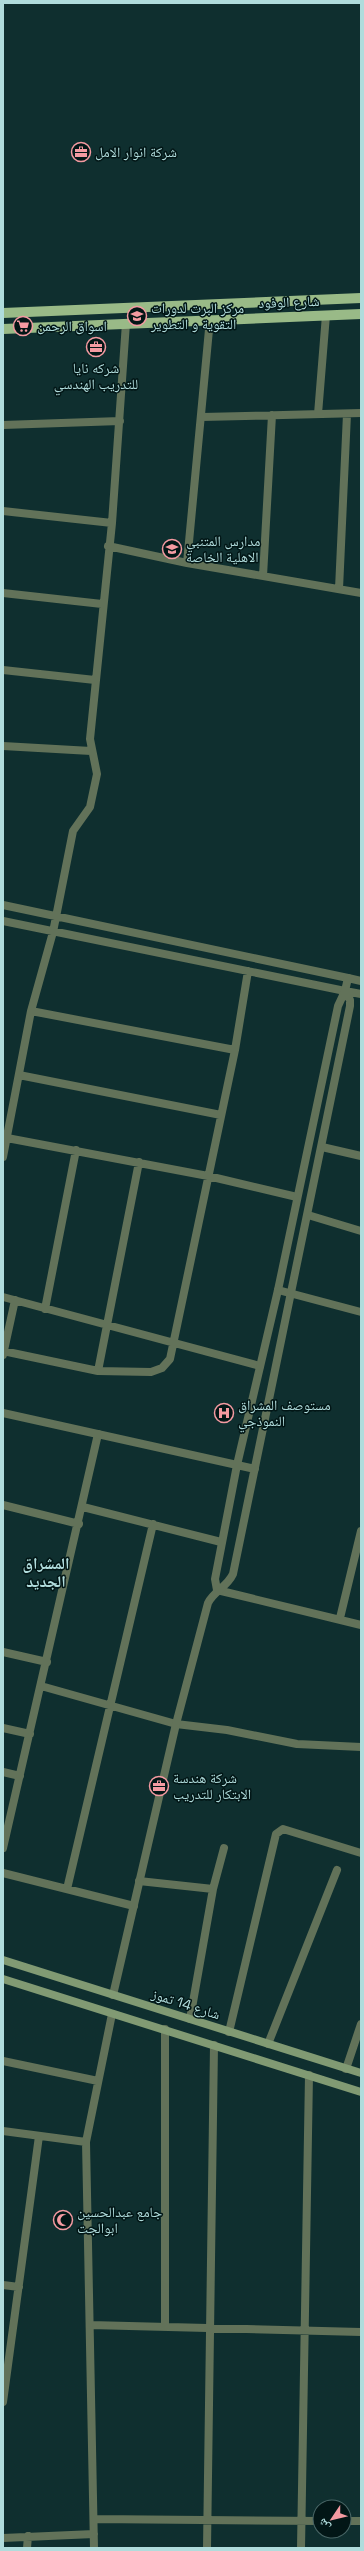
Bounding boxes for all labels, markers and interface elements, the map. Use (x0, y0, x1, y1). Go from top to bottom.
office icon: شركة انوار الامل (70, 141, 92, 163)
place label: شركة انوار الامل (95, 143, 177, 161)
street label: شارع الوفود (258, 292, 320, 313)
place label: مركز البرت لدورات التقوية و التطوير (150, 299, 244, 333)
school or university icon: مركز البرت لدورات التقوية و التطوير (126, 305, 148, 327)
supermarket icon: اسواق الرحمن (12, 315, 34, 337)
place label: اسواق الرحمن (37, 317, 107, 335)
office icon: شركه نايا للتدريب الهندسي (85, 336, 107, 358)
place label: شركه نايا للتدريب الهندسي (54, 359, 138, 396)
place label: مدارس المتنبي الاهلية الخاصة (186, 532, 260, 566)
school or university icon: مدارس المتنبي الاهلية الخاصة (161, 538, 183, 560)
place label: مستوصف المشراق النموذجي (238, 1396, 331, 1433)
hospital icon: مستوصف المشراق النموذجي (213, 1402, 235, 1424)
district label: المشراق الجديد (22, 1553, 70, 1592)
place label: شركة هندسة الابتكار للتدريب (173, 1769, 251, 1803)
office icon: شركة هندسة الابتكار للتدريب (148, 1775, 170, 1797)
street label: شارع 14 تموز (148, 1984, 223, 2024)
place label: جامع عبدالحسين ابوالجت (77, 2203, 162, 2237)
mosque icon: جامع عبدالحسين ابوالجت (52, 2209, 74, 2231)
north arrow (312, 2499, 352, 2539)
text: ش (315, 2515, 334, 2534)

